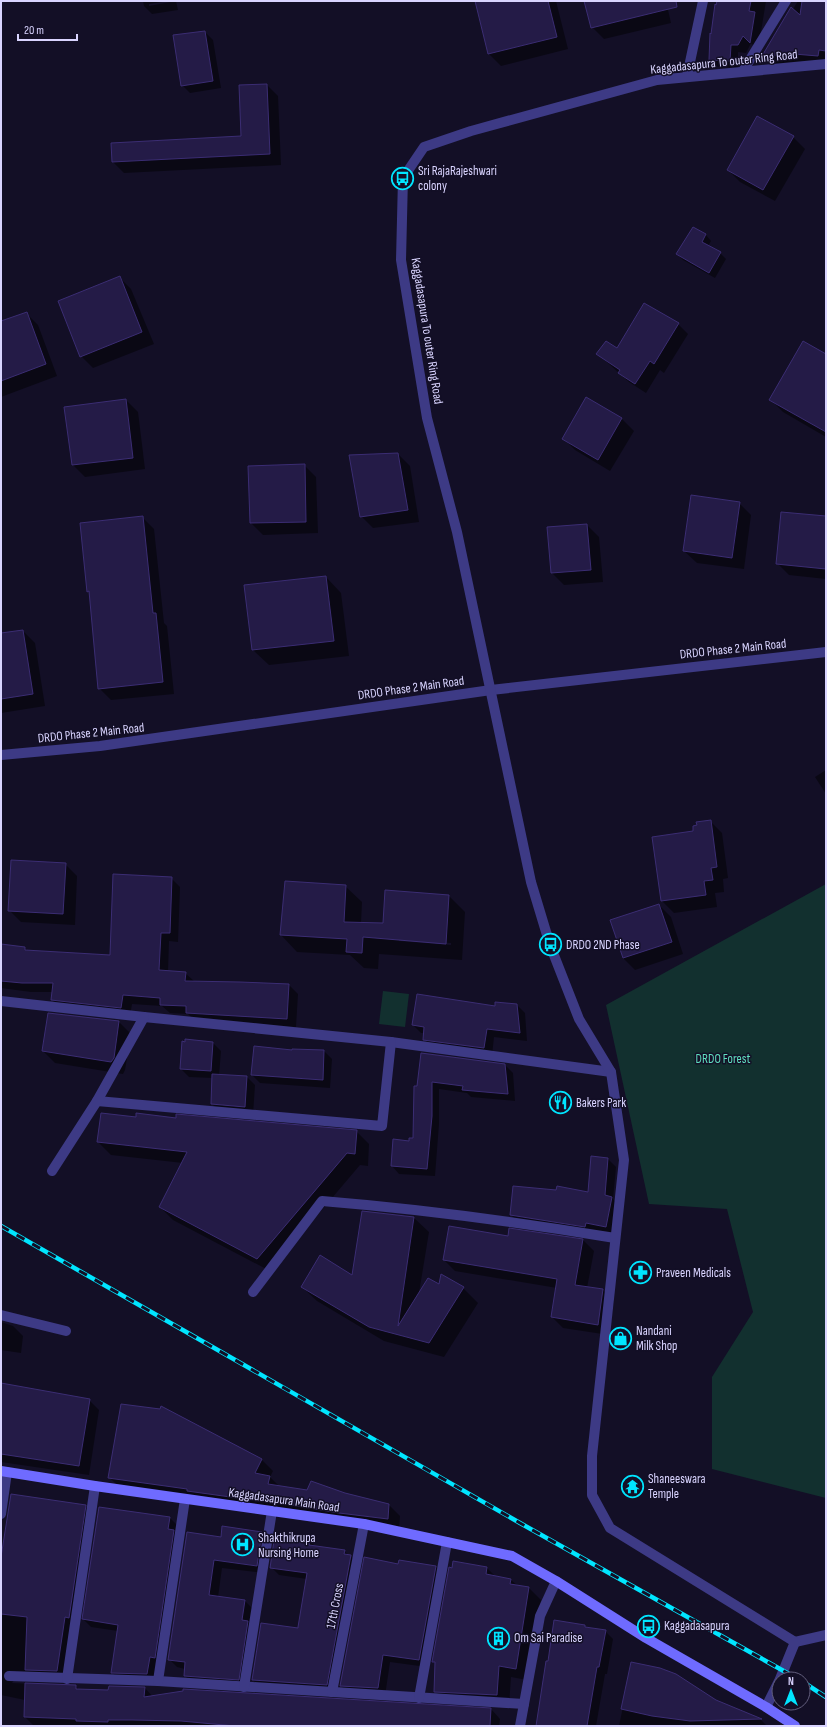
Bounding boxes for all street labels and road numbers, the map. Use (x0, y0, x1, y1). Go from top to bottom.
street label: Kaggadasapura To outer Ring Road (650, 46, 798, 78)
street label: Kaggadasapura To outer Ring Road (408, 257, 446, 405)
street label: DRDO Phase 2 Main Road (679, 635, 787, 663)
street label: DRDO Phase 2 Main Road (357, 673, 465, 703)
street label: DRDO Phase 2 Main Road (37, 719, 145, 747)
street label: Kaggadasapura Main Road (227, 1484, 341, 1516)
street label: 17th Cross (323, 1582, 347, 1630)

